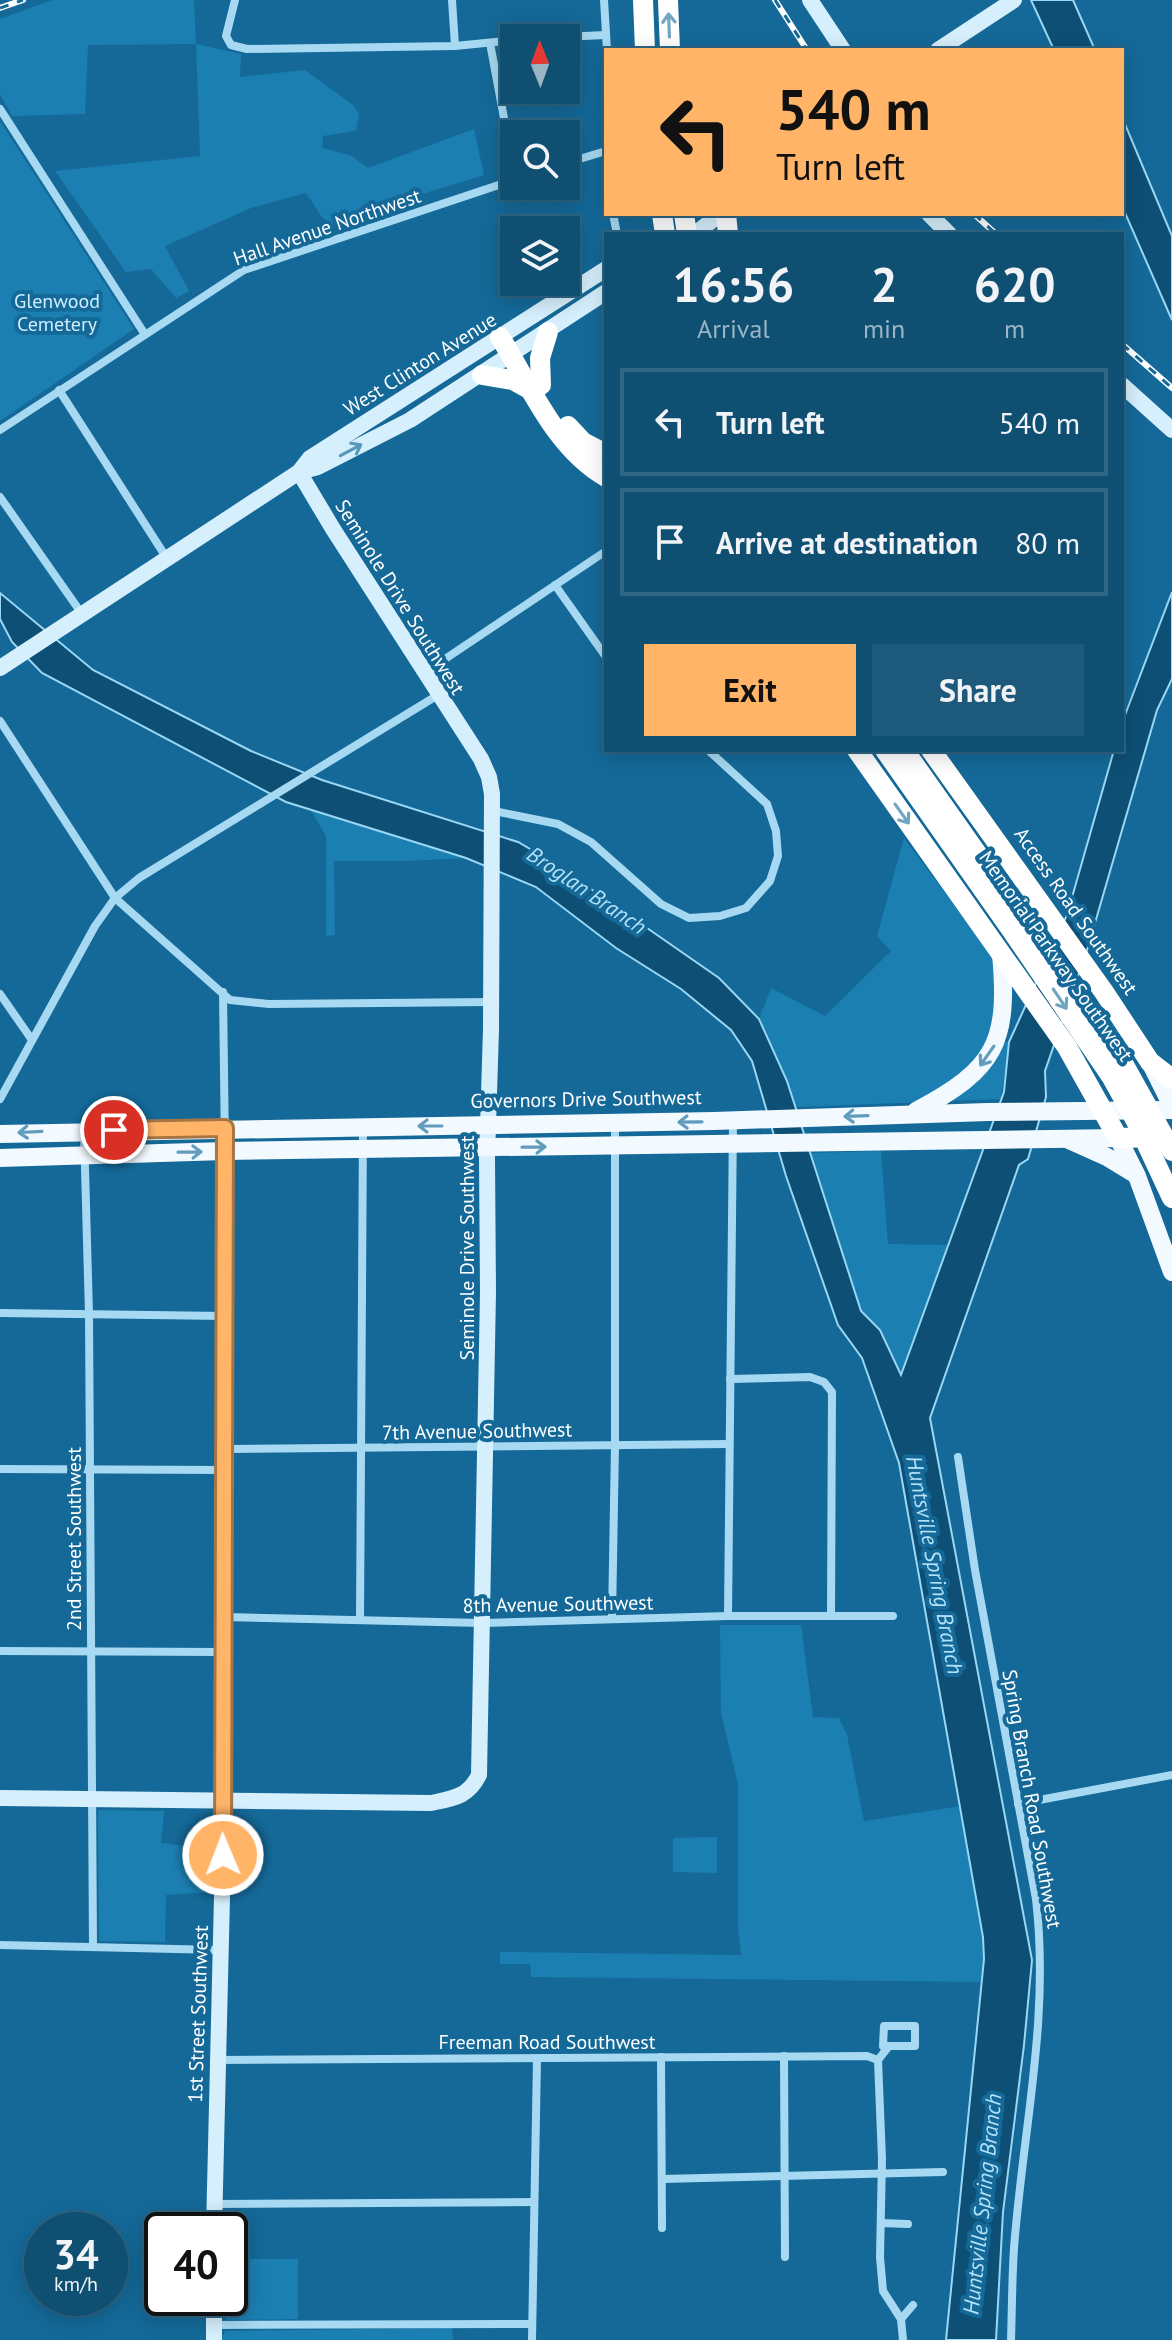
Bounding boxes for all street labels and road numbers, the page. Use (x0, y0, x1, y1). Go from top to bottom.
street label: Hall Avenue Northwest (230, 183, 424, 271)
street label: West Clinton Avenue (339, 307, 501, 421)
street label: Seminole Drive Southwest (329, 495, 471, 700)
street label: Access Road Southwest (1008, 822, 1144, 1000)
street label: Memorial Parkway Southwest (973, 846, 1139, 1067)
street label: Governors Drive Southwest (470, 1084, 702, 1114)
street label: Seminole Drive Southwest (454, 1135, 480, 1361)
street label: 7th Avenue Southwest (382, 1416, 573, 1446)
street label: 2nd Street Southwest (61, 1447, 87, 1631)
street label: 8th Avenue Southwest (462, 1589, 654, 1619)
street label: Spring Branch Road Southwest (996, 1667, 1068, 1931)
street label: 1st Street Southwest (182, 1925, 214, 2103)
street label: Freeman Road Southwest (438, 2029, 656, 2055)

